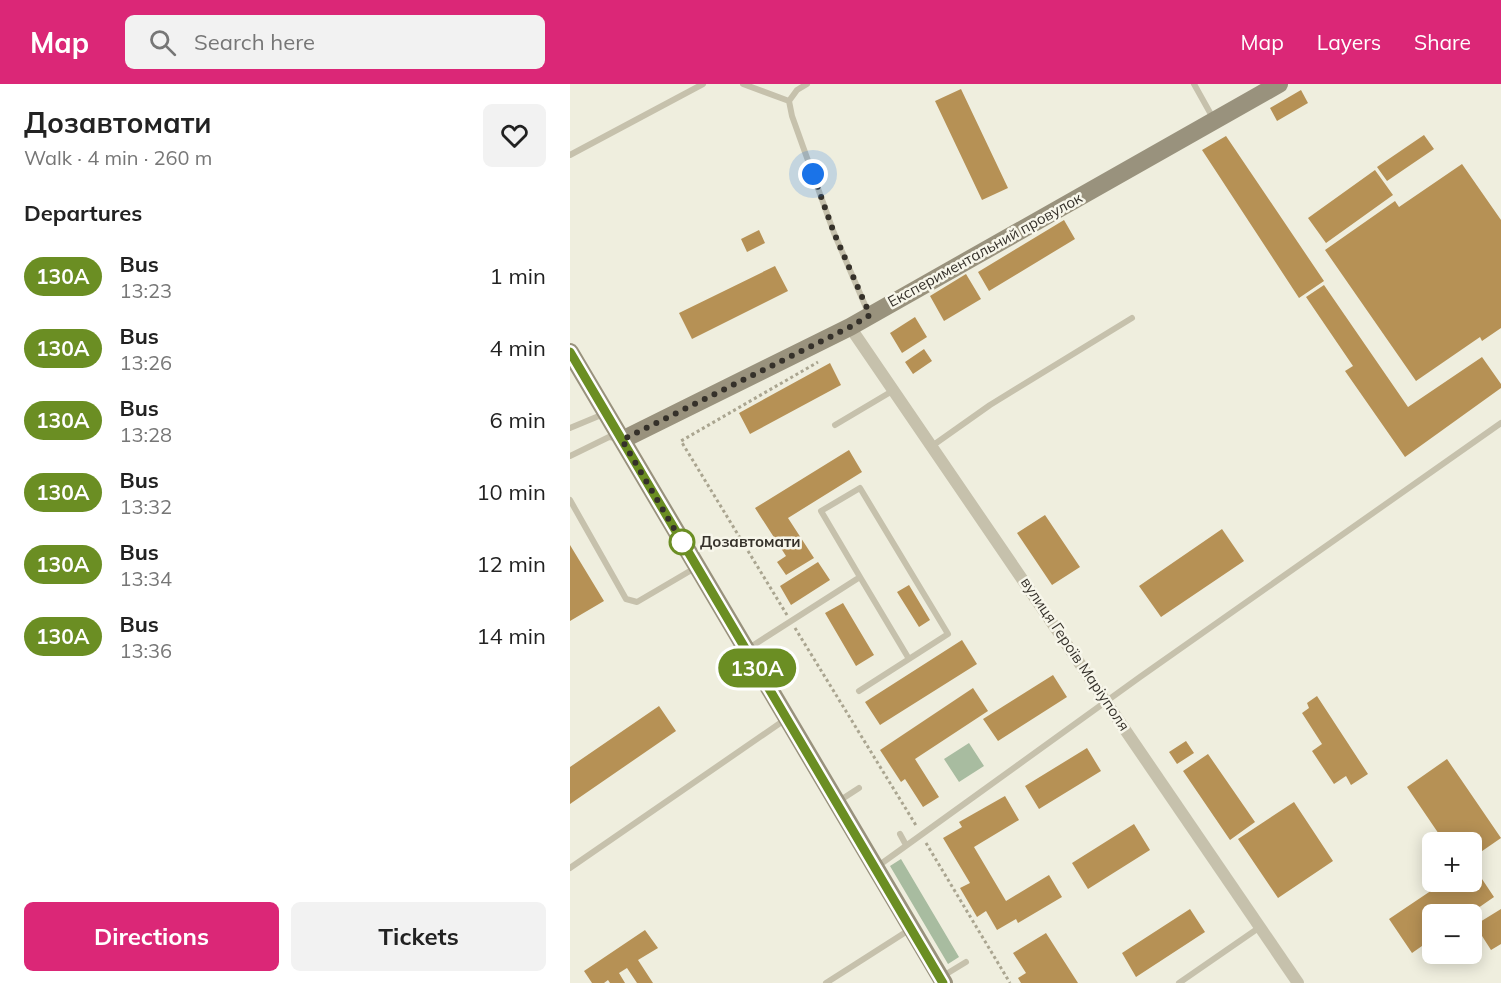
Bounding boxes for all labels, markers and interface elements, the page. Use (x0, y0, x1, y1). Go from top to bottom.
search box (125, 15, 545, 69)
text: Map (30, 25, 89, 60)
icon: search (146, 26, 179, 59)
text: Search here (194, 28, 315, 56)
text: Map (1241, 29, 1284, 55)
text: Layers (1317, 29, 1381, 55)
text: Share (1414, 29, 1471, 55)
button: heart (483, 104, 546, 167)
text: Дозавтомати (24, 105, 212, 140)
text: Walk · 4 min · 260 m (24, 145, 212, 170)
your location (798, 159, 828, 189)
street label: Експериментальний провулок (884, 188, 1086, 311)
text: Departures (24, 199, 142, 227)
text: Bus (120, 250, 159, 278)
text: 1 min (490, 262, 546, 290)
text: 130А (36, 263, 90, 289)
text: 13:23 (120, 278, 172, 303)
text: Bus (120, 322, 159, 350)
text: 4 min (490, 334, 546, 362)
text: 130А (36, 335, 90, 361)
text: 13:26 (120, 350, 172, 375)
text: Bus (120, 394, 159, 422)
text: 6 min (490, 406, 546, 434)
text: 130А (36, 407, 90, 433)
text: 13:28 (120, 422, 172, 447)
text: Bus (120, 466, 159, 494)
text: 10 min (476, 478, 546, 506)
text: 130А (36, 479, 90, 505)
text: 13:32 (120, 494, 172, 519)
marker: Дозавтомати (669, 529, 695, 555)
place label: Дозавтомати (700, 532, 800, 551)
text: Bus (120, 538, 159, 566)
text: 12 min (476, 550, 546, 578)
text: 130А (36, 551, 90, 577)
text: 13:34 (120, 566, 172, 591)
street label: вулиця Героїв Маріуполя (1017, 573, 1134, 734)
text: Bus (120, 610, 159, 638)
text: 14 min (476, 622, 546, 650)
text: 130А (36, 623, 90, 649)
text: 13:36 (120, 638, 172, 663)
line badge: 130А (715, 648, 799, 688)
text: 130А (730, 655, 784, 681)
map controls (1422, 832, 1482, 964)
button: + (1422, 832, 1482, 892)
button: Directions (24, 902, 279, 971)
button: Tickets (291, 902, 546, 971)
button: − (1422, 904, 1482, 964)

